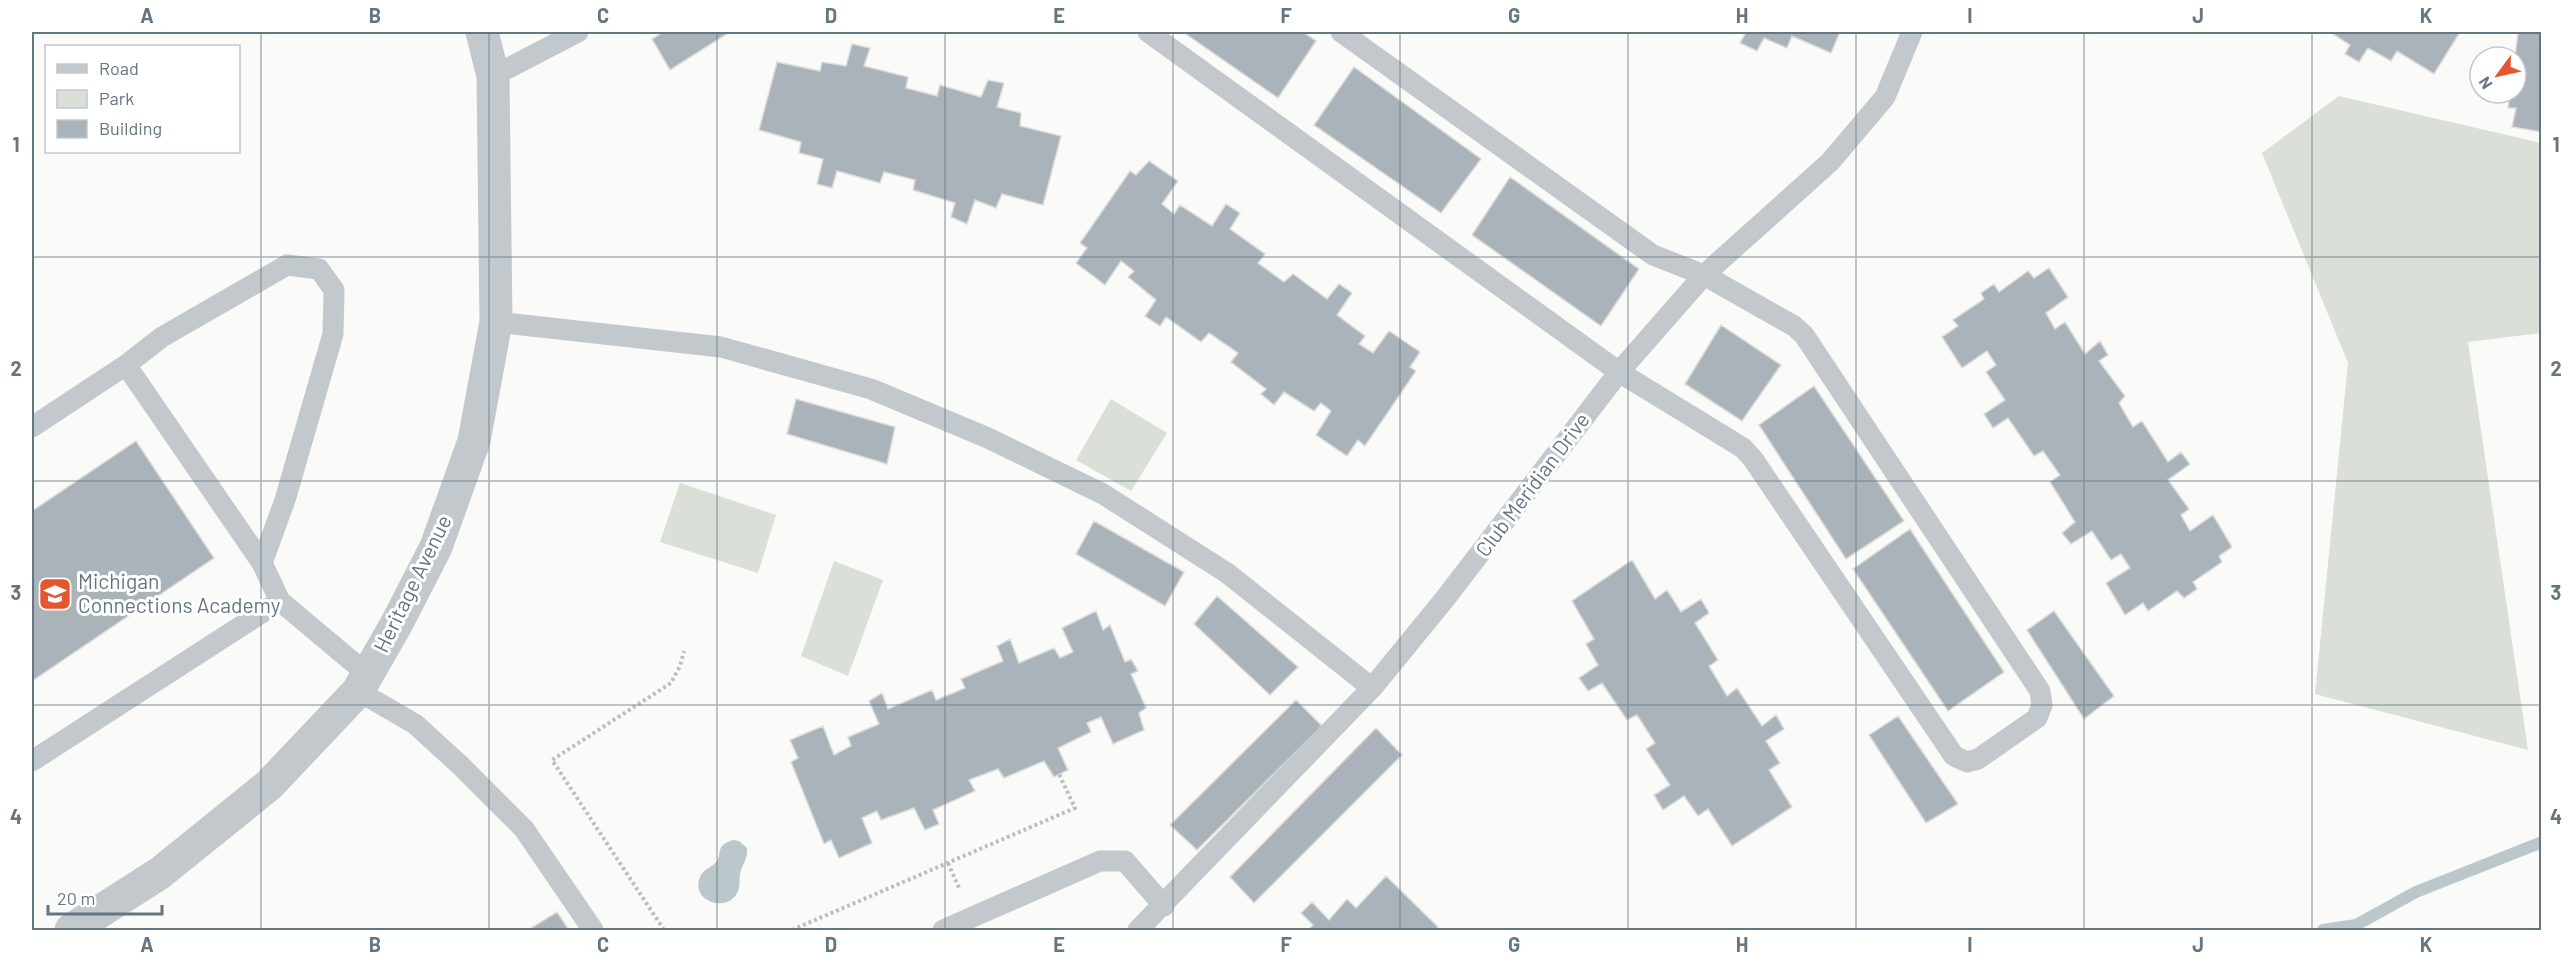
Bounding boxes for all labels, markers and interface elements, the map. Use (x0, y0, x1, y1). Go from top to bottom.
text: A (140, 3, 154, 27)
text: B (369, 3, 381, 27)
text: C (597, 3, 609, 27)
text: D (825, 3, 837, 27)
text: E (1053, 3, 1065, 27)
text: F (1280, 3, 1292, 27)
text: G (1508, 3, 1520, 27)
text: H (1736, 3, 1748, 27)
text: I (1967, 3, 1973, 27)
text: J (2192, 3, 2204, 27)
text: K (2420, 3, 2433, 27)
legend (45, 45, 240, 153)
north arrow (2468, 45, 2528, 105)
text: Road (99, 57, 139, 79)
text: N (2474, 74, 2496, 93)
text: Park (99, 87, 134, 109)
text: Building (99, 117, 162, 139)
text: 1 (12, 132, 20, 156)
text: 1 (2552, 132, 2560, 156)
text: 2 (10, 356, 22, 380)
text: 2 (2550, 356, 2562, 380)
street label: Club Meridian Drive (1470, 407, 1594, 561)
street label: Heritage Avenue (368, 511, 456, 656)
place label: Michigan Connections Academy (78, 568, 281, 617)
school or university icon: Michigan Connections Academy (37, 576, 73, 612)
text: 3 (11, 580, 21, 604)
text: 3 (2551, 580, 2561, 604)
text: 4 (10, 804, 22, 828)
text: 4 (2550, 804, 2562, 828)
scale bar (48, 878, 162, 916)
text: 20 m (57, 887, 95, 909)
text: A (140, 932, 154, 956)
text: B (369, 932, 381, 956)
text: C (597, 932, 609, 956)
text: D (825, 932, 837, 956)
text: E (1053, 932, 1065, 956)
text: F (1280, 932, 1292, 956)
text: G (1508, 932, 1520, 956)
text: H (1736, 932, 1748, 956)
text: I (1967, 932, 1973, 956)
text: J (2192, 932, 2204, 956)
text: K (2420, 932, 2433, 956)

